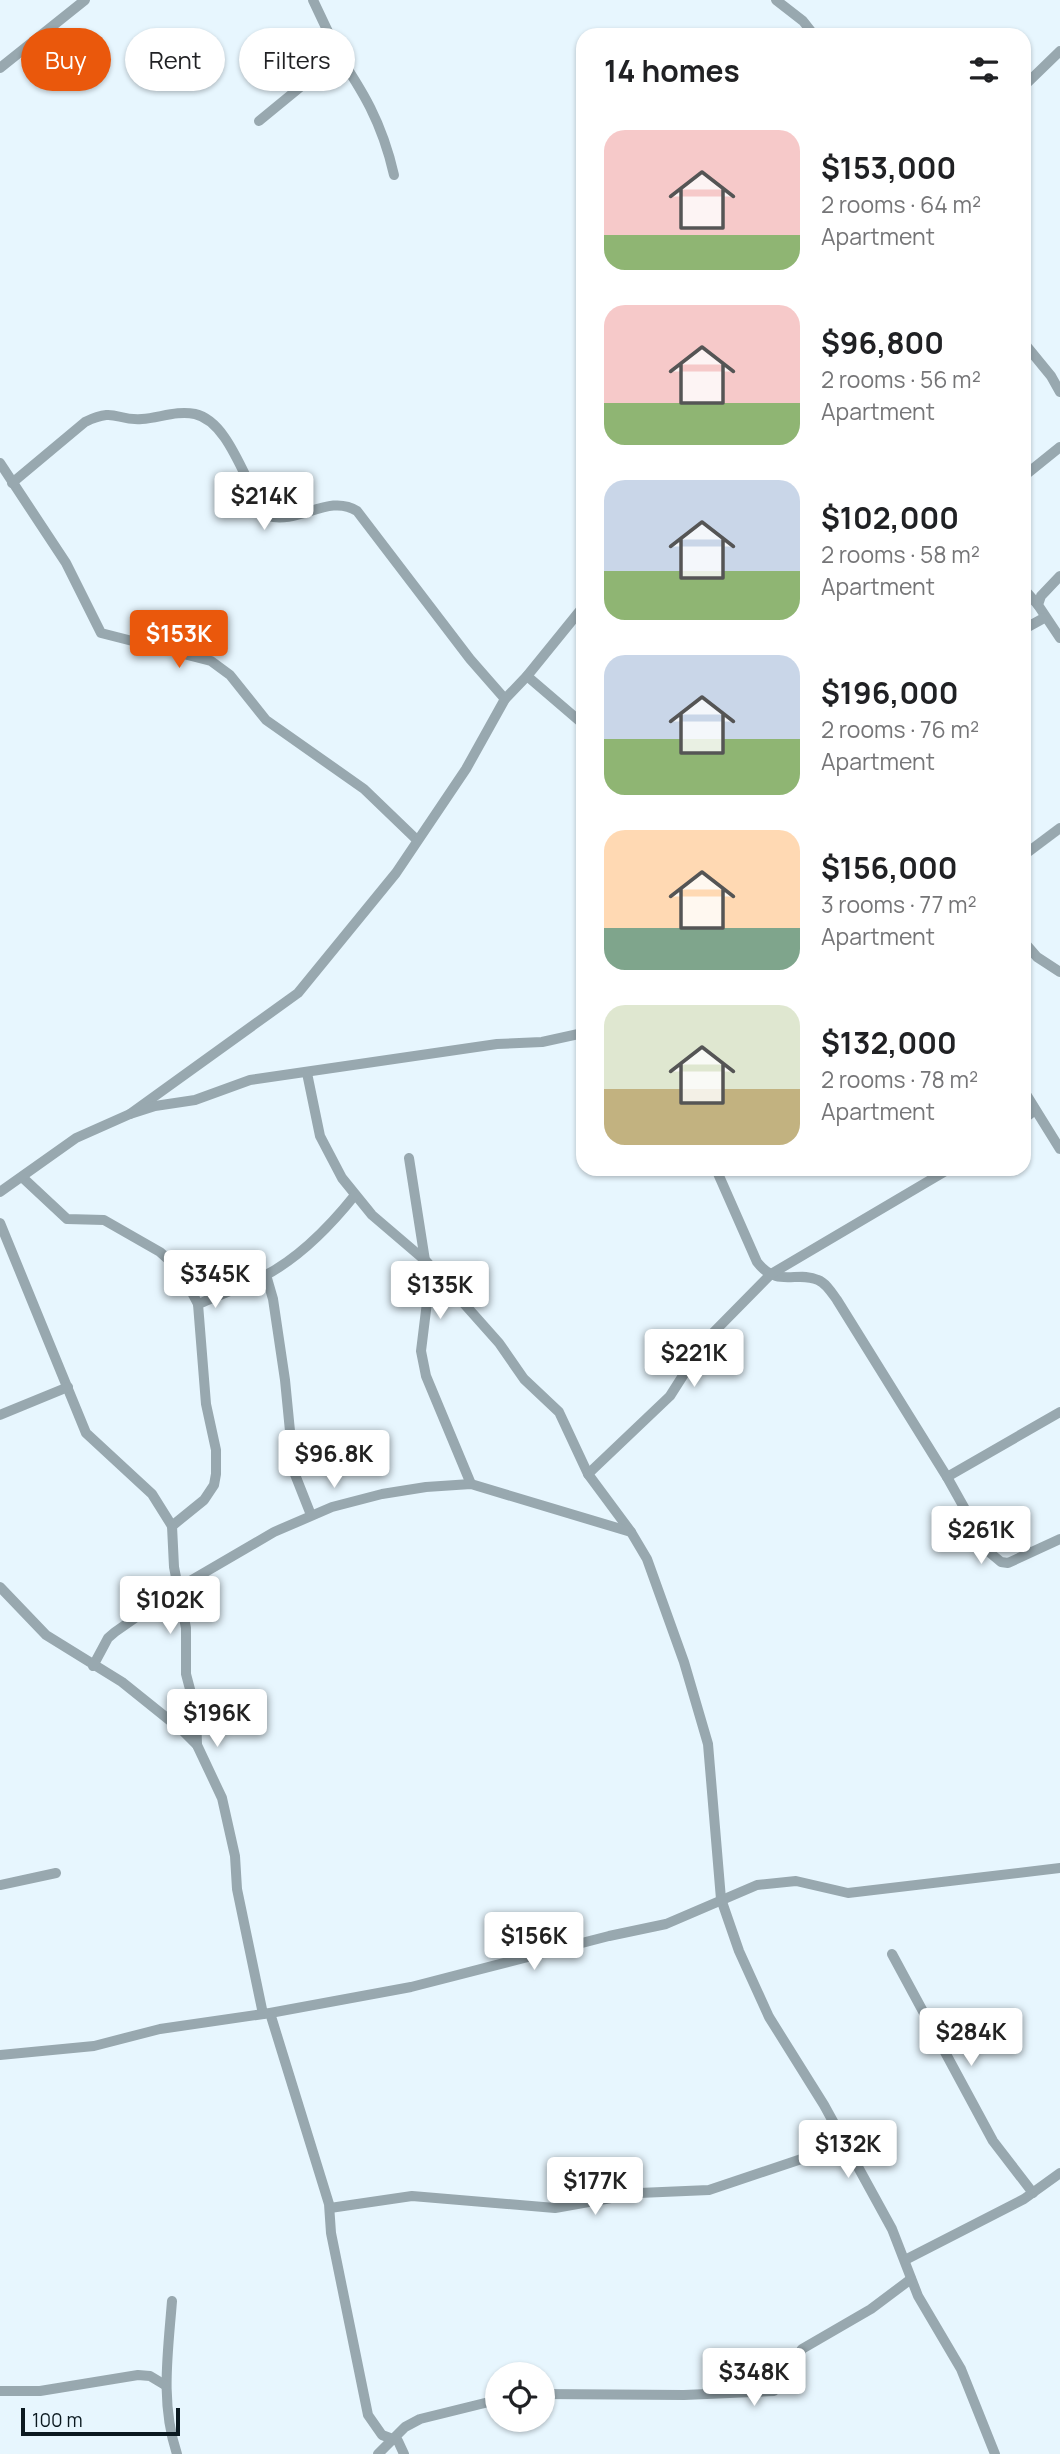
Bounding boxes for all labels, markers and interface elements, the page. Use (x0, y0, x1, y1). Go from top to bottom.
chip: Buy (21, 28, 111, 91)
chip: Rent (125, 28, 225, 91)
chip: Filters (239, 28, 355, 91)
text: 14 homes (604, 50, 740, 91)
icon: filters (965, 51, 1003, 89)
text: $153,000 (821, 147, 956, 188)
icon: home (660, 158, 744, 242)
text: 2 rooms · 64 m² (821, 188, 981, 220)
text: Apartment (821, 220, 935, 252)
text: $96,800 (821, 322, 944, 363)
icon: home (660, 333, 744, 417)
text: 2 rooms · 56 m² (821, 363, 981, 395)
text: Apartment (821, 395, 935, 427)
pin: $214K (215, 472, 313, 532)
text: $214K (230, 479, 298, 511)
text: $102,000 (821, 497, 959, 538)
icon: home (660, 508, 744, 592)
text: 2 rooms · 58 m² (821, 538, 980, 570)
text: Apartment (821, 570, 935, 602)
pin: $153K (130, 610, 228, 670)
text: $153K (146, 617, 212, 649)
text: $196,000 (821, 672, 959, 713)
icon: home (660, 683, 744, 767)
text: 2 rooms · 76 m² (821, 713, 979, 745)
text: Apartment (821, 745, 935, 777)
text: $156,000 (821, 847, 958, 888)
icon: home (660, 858, 744, 942)
text: 3 rooms · 77 m² (821, 888, 977, 920)
text: Apartment (821, 920, 935, 952)
text: $132,000 (821, 1022, 957, 1063)
icon: home (660, 1033, 744, 1117)
text: 2 rooms · 78 m² (821, 1063, 978, 1095)
text: Apartment (821, 1095, 935, 1127)
pin: $345K (166, 1250, 264, 1310)
text: $345K (180, 1257, 250, 1289)
pin: $135K (391, 1262, 489, 1321)
text: $135K (407, 1268, 473, 1300)
pin: $221K (645, 1330, 743, 1389)
text: $221K (661, 1336, 727, 1368)
pin: $96.8K (277, 1430, 391, 1490)
text: $96.8K (295, 1437, 373, 1469)
pin: $261K (932, 1506, 1030, 1566)
text: $261K (947, 1513, 1015, 1545)
pin: $102K (121, 1576, 219, 1636)
text: $102K (136, 1583, 204, 1615)
pin: $196K (168, 1690, 266, 1749)
text: $196K (183, 1696, 251, 1728)
pin: $156K (485, 1912, 583, 1972)
text: $156K (500, 1919, 568, 1951)
pin: $284K (922, 2008, 1020, 2068)
text: $284K (935, 2015, 1007, 2047)
pin: $132K (799, 2120, 897, 2180)
text: $132K (815, 2127, 881, 2159)
pin: $177K (546, 2158, 644, 2217)
text: $177K (563, 2164, 627, 2196)
pin: $348K (705, 2348, 803, 2408)
text: $348K (719, 2355, 789, 2387)
map controls (485, 2362, 555, 2432)
button: locate (485, 2362, 555, 2432)
scale bar (21, 2405, 180, 2437)
text: 100 m (32, 2407, 83, 2433)

